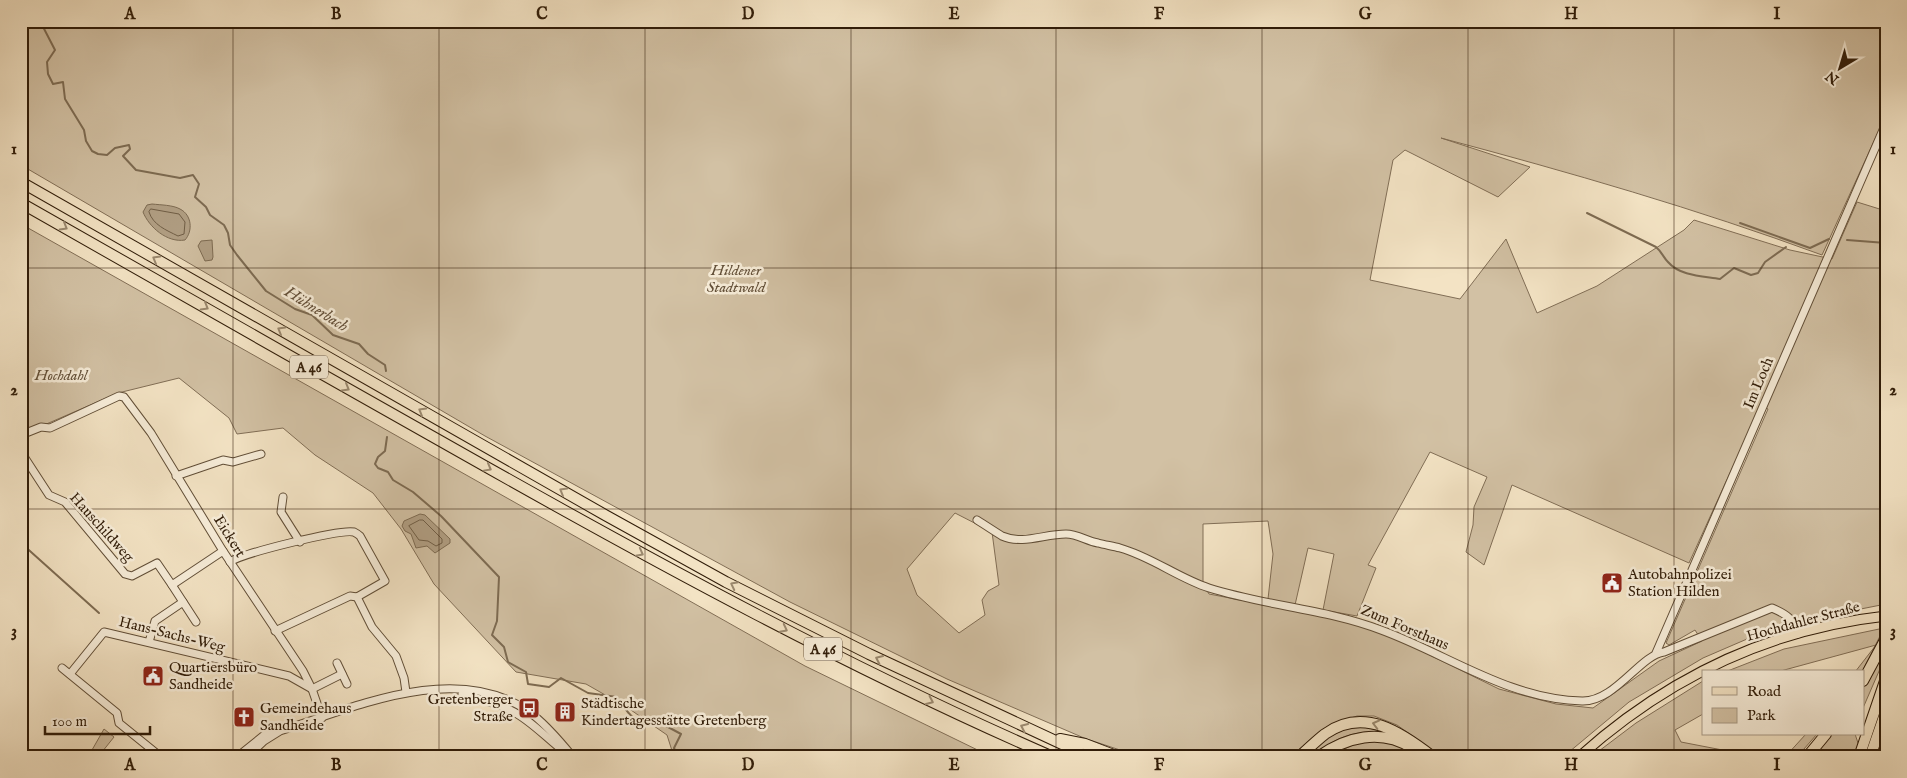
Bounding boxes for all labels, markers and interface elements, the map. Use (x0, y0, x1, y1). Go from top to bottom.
text: A (124, 5, 137, 25)
text: B (331, 5, 342, 25)
text: C (536, 5, 548, 25)
text: D (742, 5, 755, 25)
text: E (948, 5, 960, 25)
text: F (1154, 5, 1165, 25)
text: G (1359, 5, 1372, 25)
text: H (1564, 5, 1578, 25)
text: I (1774, 5, 1781, 25)
north arrow (1814, 42, 1864, 92)
text: N (1822, 67, 1844, 89)
text: 1 (11, 140, 17, 160)
text: 1 (1890, 140, 1896, 160)
one-way arrow (58, 221, 67, 231)
one-way arrow (152, 255, 161, 265)
park label: Hildener Stadtwald (707, 261, 766, 297)
water label: Hühnerbach (280, 282, 352, 337)
one-way arrow (200, 301, 209, 311)
one-way arrow (277, 326, 286, 336)
street label: Im Loch (1739, 354, 1778, 412)
road number: A 46 (290, 356, 328, 378)
park label: Hochdahl (34, 366, 89, 385)
text: 2 (10, 381, 18, 401)
one-way arrow (341, 381, 350, 391)
text: 2 (1889, 381, 1897, 401)
one-way arrow (418, 407, 427, 417)
one-way arrow (482, 461, 491, 471)
one-way arrow (560, 487, 569, 497)
street label: Hauschildweg (65, 488, 139, 567)
street label: Eickert (209, 512, 250, 561)
one-way arrow (635, 546, 644, 556)
place label: Autobahnpolizei Station Hilden (1627, 565, 1732, 601)
public building icon: Autobahnpolizei Station Hilden (1600, 571, 1624, 595)
one-way arrow (730, 581, 739, 591)
street label: Hochdahler Straße (1744, 597, 1862, 646)
street label: Zum Forsthaus (1358, 600, 1452, 655)
street label: Hans-Sachs-Weg (117, 612, 228, 657)
text: 3 (11, 622, 17, 642)
text: 3 (1890, 622, 1896, 642)
one-way arrow (779, 623, 788, 633)
road number: A 46 (804, 638, 842, 661)
one-way arrow (875, 654, 884, 665)
place label: Quartiersbüro Sandheide (169, 658, 257, 694)
public building icon: Quartiersbüro Sandheide (141, 664, 165, 688)
legend (1702, 670, 1864, 736)
text: Road (1747, 682, 1782, 701)
place label: Gretenberger Straße (428, 690, 513, 726)
place label: Städtische Kindertagesstätte Gretenberg (581, 694, 767, 730)
one-way arrow (925, 695, 934, 705)
bus stop icon: Gretenberger Straße (517, 696, 541, 720)
place label: Gemeindehaus Sandheide (260, 699, 352, 735)
building icon: Städtische Kindertagesstätte Gretenberg (553, 700, 577, 724)
scale bar (45, 703, 150, 735)
church icon: Gemeindehaus Sandheide (232, 705, 256, 729)
text: Park (1747, 706, 1777, 725)
text: 100 m (52, 712, 88, 731)
one-way arrow (1372, 719, 1381, 730)
one-way arrow (1021, 723, 1030, 733)
text: A (124, 756, 137, 776)
text: B (331, 756, 342, 776)
text: C (536, 756, 548, 776)
text: D (742, 756, 755, 776)
text: E (948, 756, 960, 776)
text: F (1154, 756, 1165, 776)
text: G (1359, 756, 1372, 776)
text: H (1564, 756, 1578, 776)
text: I (1774, 756, 1781, 776)

